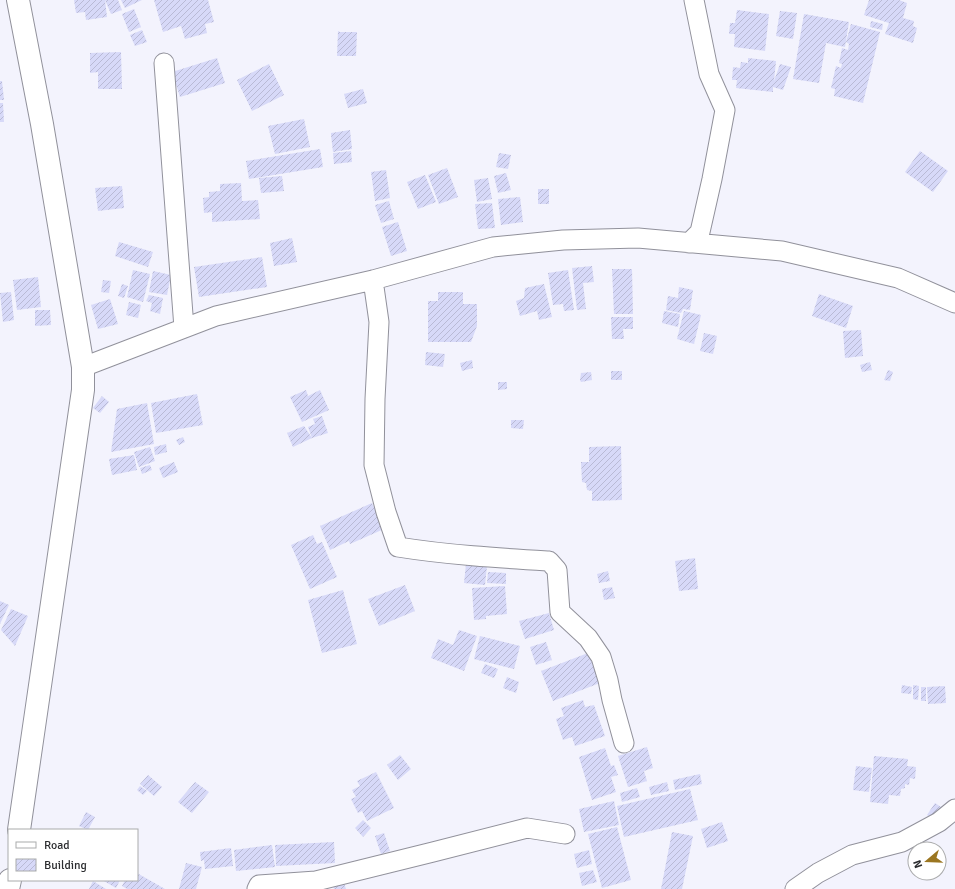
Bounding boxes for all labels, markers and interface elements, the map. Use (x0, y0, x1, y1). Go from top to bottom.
legend (8, 829, 138, 881)
text: Road (44, 838, 70, 853)
north arrow (907, 841, 947, 881)
text: Building (44, 858, 87, 873)
text: N (911, 858, 925, 870)

